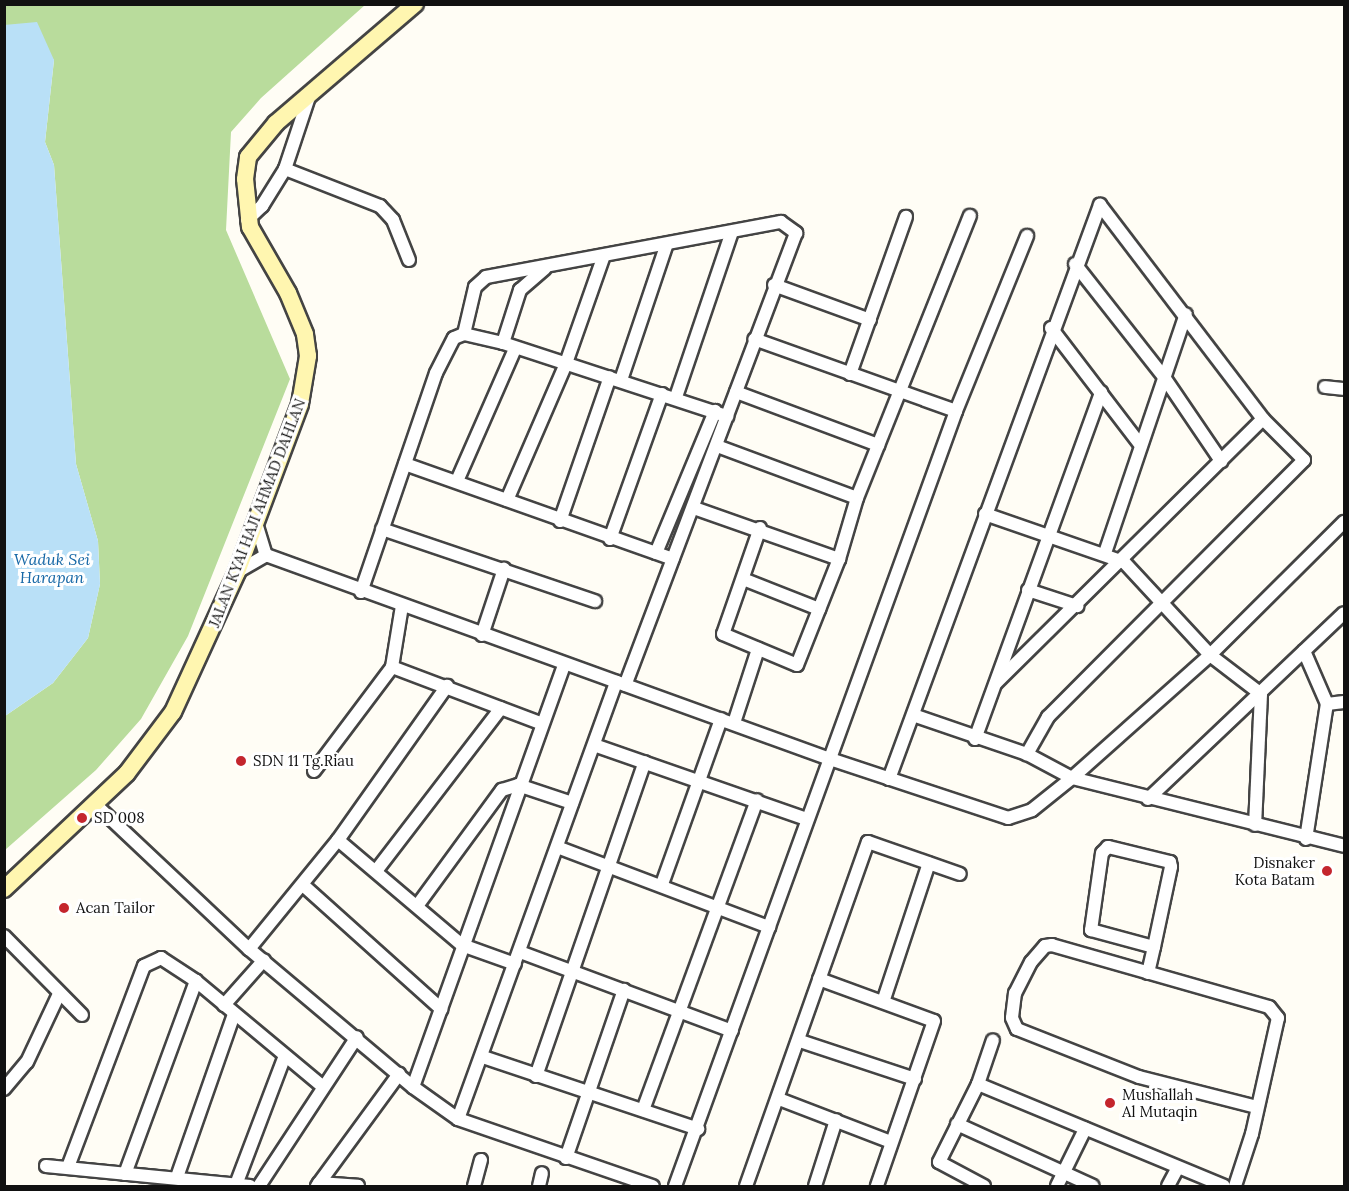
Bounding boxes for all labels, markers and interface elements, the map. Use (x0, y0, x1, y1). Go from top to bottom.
street label: JALAN KYAI HAJI AHMAD DAHLAN (205, 396, 309, 630)
water label: Waduk Sei Harapan (14, 549, 90, 587)
place label: SDN 11 Tg.Riau (253, 752, 354, 770)
marker: SDN 11 Tg.Riau (234, 754, 248, 768)
place label: SD 008 (94, 809, 145, 827)
marker: SD 008 (75, 811, 89, 825)
place label: Disnaker Kota Batam (1235, 853, 1315, 888)
marker: Disnaker Kota Batam (1320, 864, 1334, 878)
place label: Acan Tailor (76, 899, 155, 917)
marker: Acan Tailor (57, 901, 71, 915)
place label: Mushallah Al Mutaqin (1122, 1085, 1198, 1120)
marker: Mushallah Al Mutaqin (1103, 1096, 1117, 1110)

